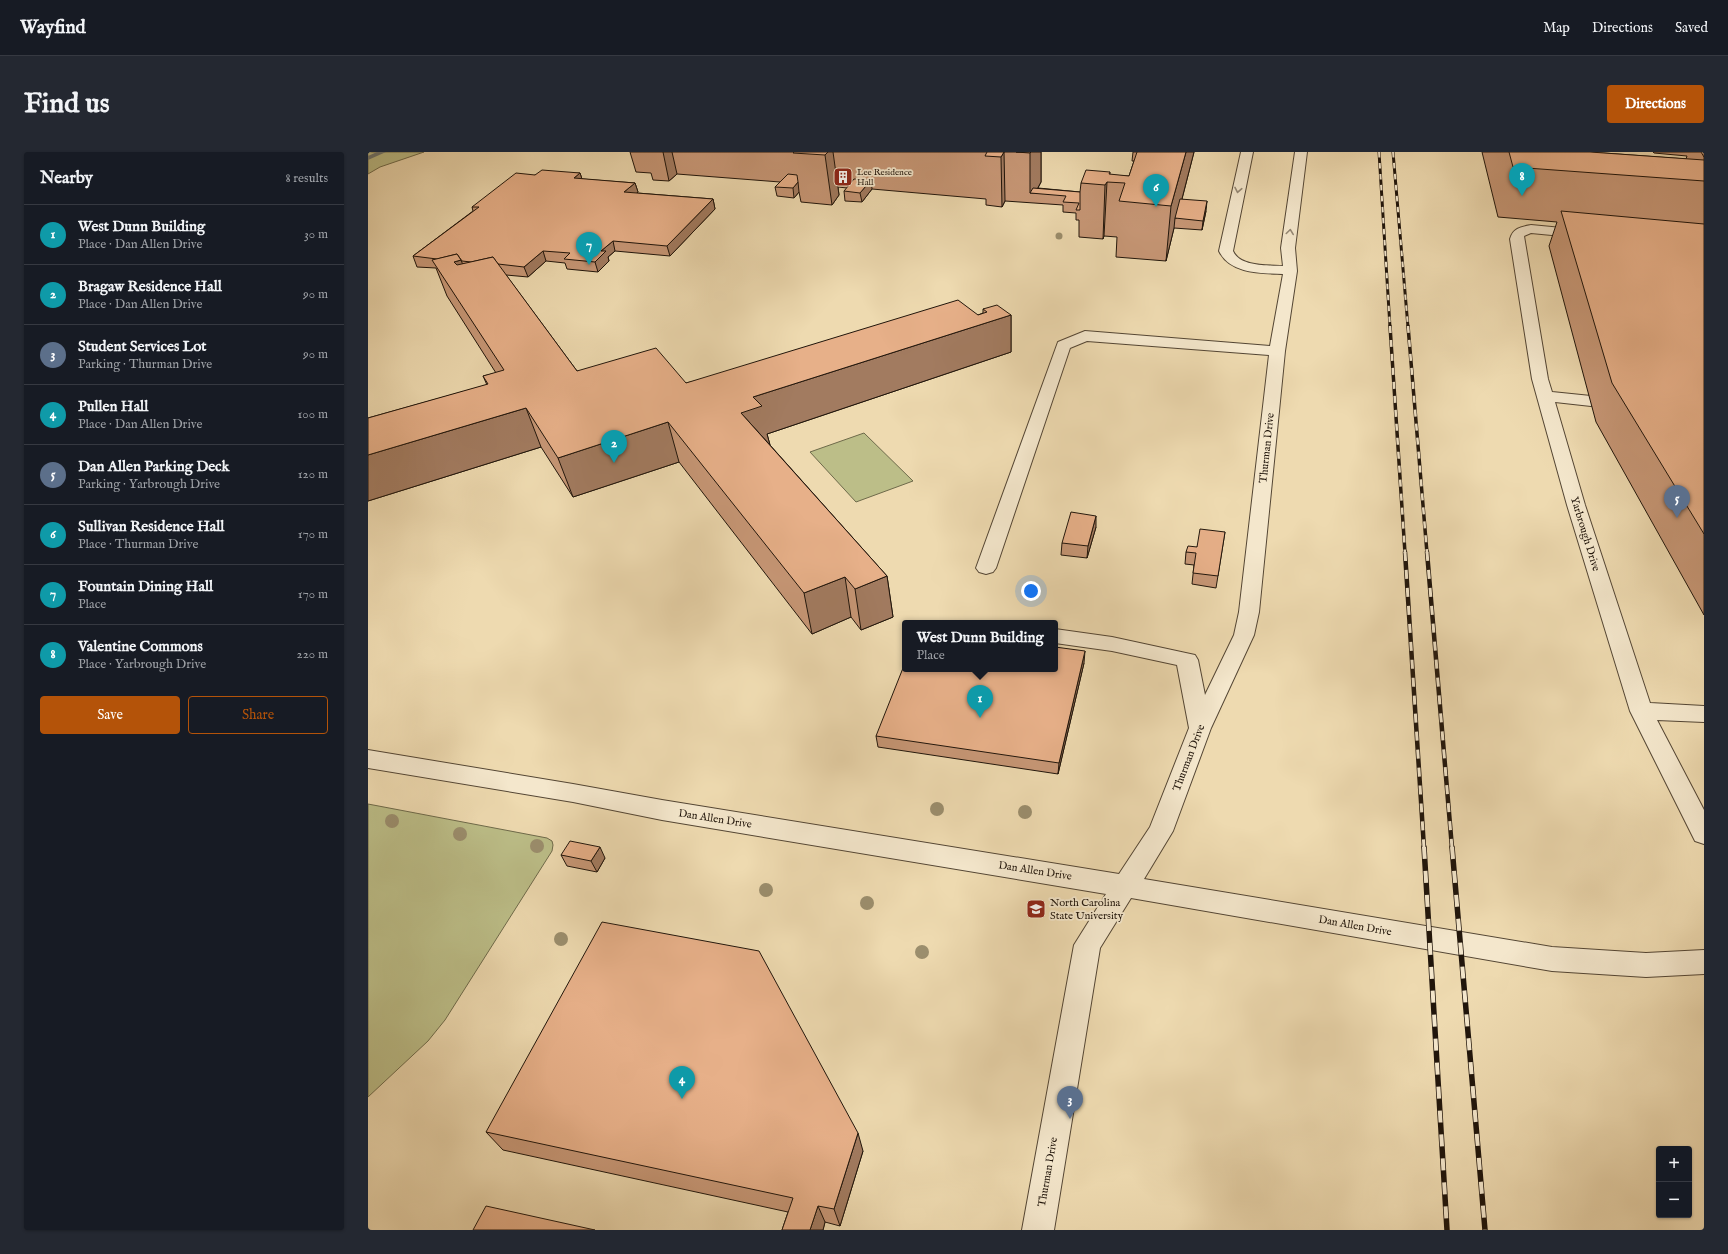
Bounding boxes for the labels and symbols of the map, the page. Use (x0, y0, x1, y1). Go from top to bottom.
pin: 8 (1509, 163, 1535, 196)
building icon: Lee Residence Hall (832, 166, 854, 188)
place label: Lee Residence Hall (857, 167, 912, 188)
pin: 6 (1143, 174, 1169, 207)
one-way arrow (1235, 187, 1243, 193)
one-way arrow (1285, 229, 1294, 235)
pin: 7 (576, 232, 602, 265)
street label: Thurman Drive (1256, 412, 1278, 484)
pin: 2 (601, 430, 627, 463)
pin: 5 (1664, 485, 1690, 518)
street label: Yarbrough Drive (1567, 495, 1603, 573)
your location (1021, 581, 1041, 601)
pin: 1 (967, 685, 993, 718)
street label: Thurman Drive (1170, 722, 1208, 794)
street label: Dan Allen Drive (677, 806, 753, 832)
street label: Dan Allen Drive (997, 858, 1073, 884)
place label: North Carolina State University (1050, 896, 1124, 923)
school or university icon: North Carolina State University (1025, 898, 1047, 920)
street label: Dan Allen Drive (1317, 913, 1393, 939)
pin: 4 (669, 1066, 695, 1099)
pin: 3 (1057, 1086, 1083, 1119)
street label: Thurman Drive (1035, 1136, 1061, 1208)

